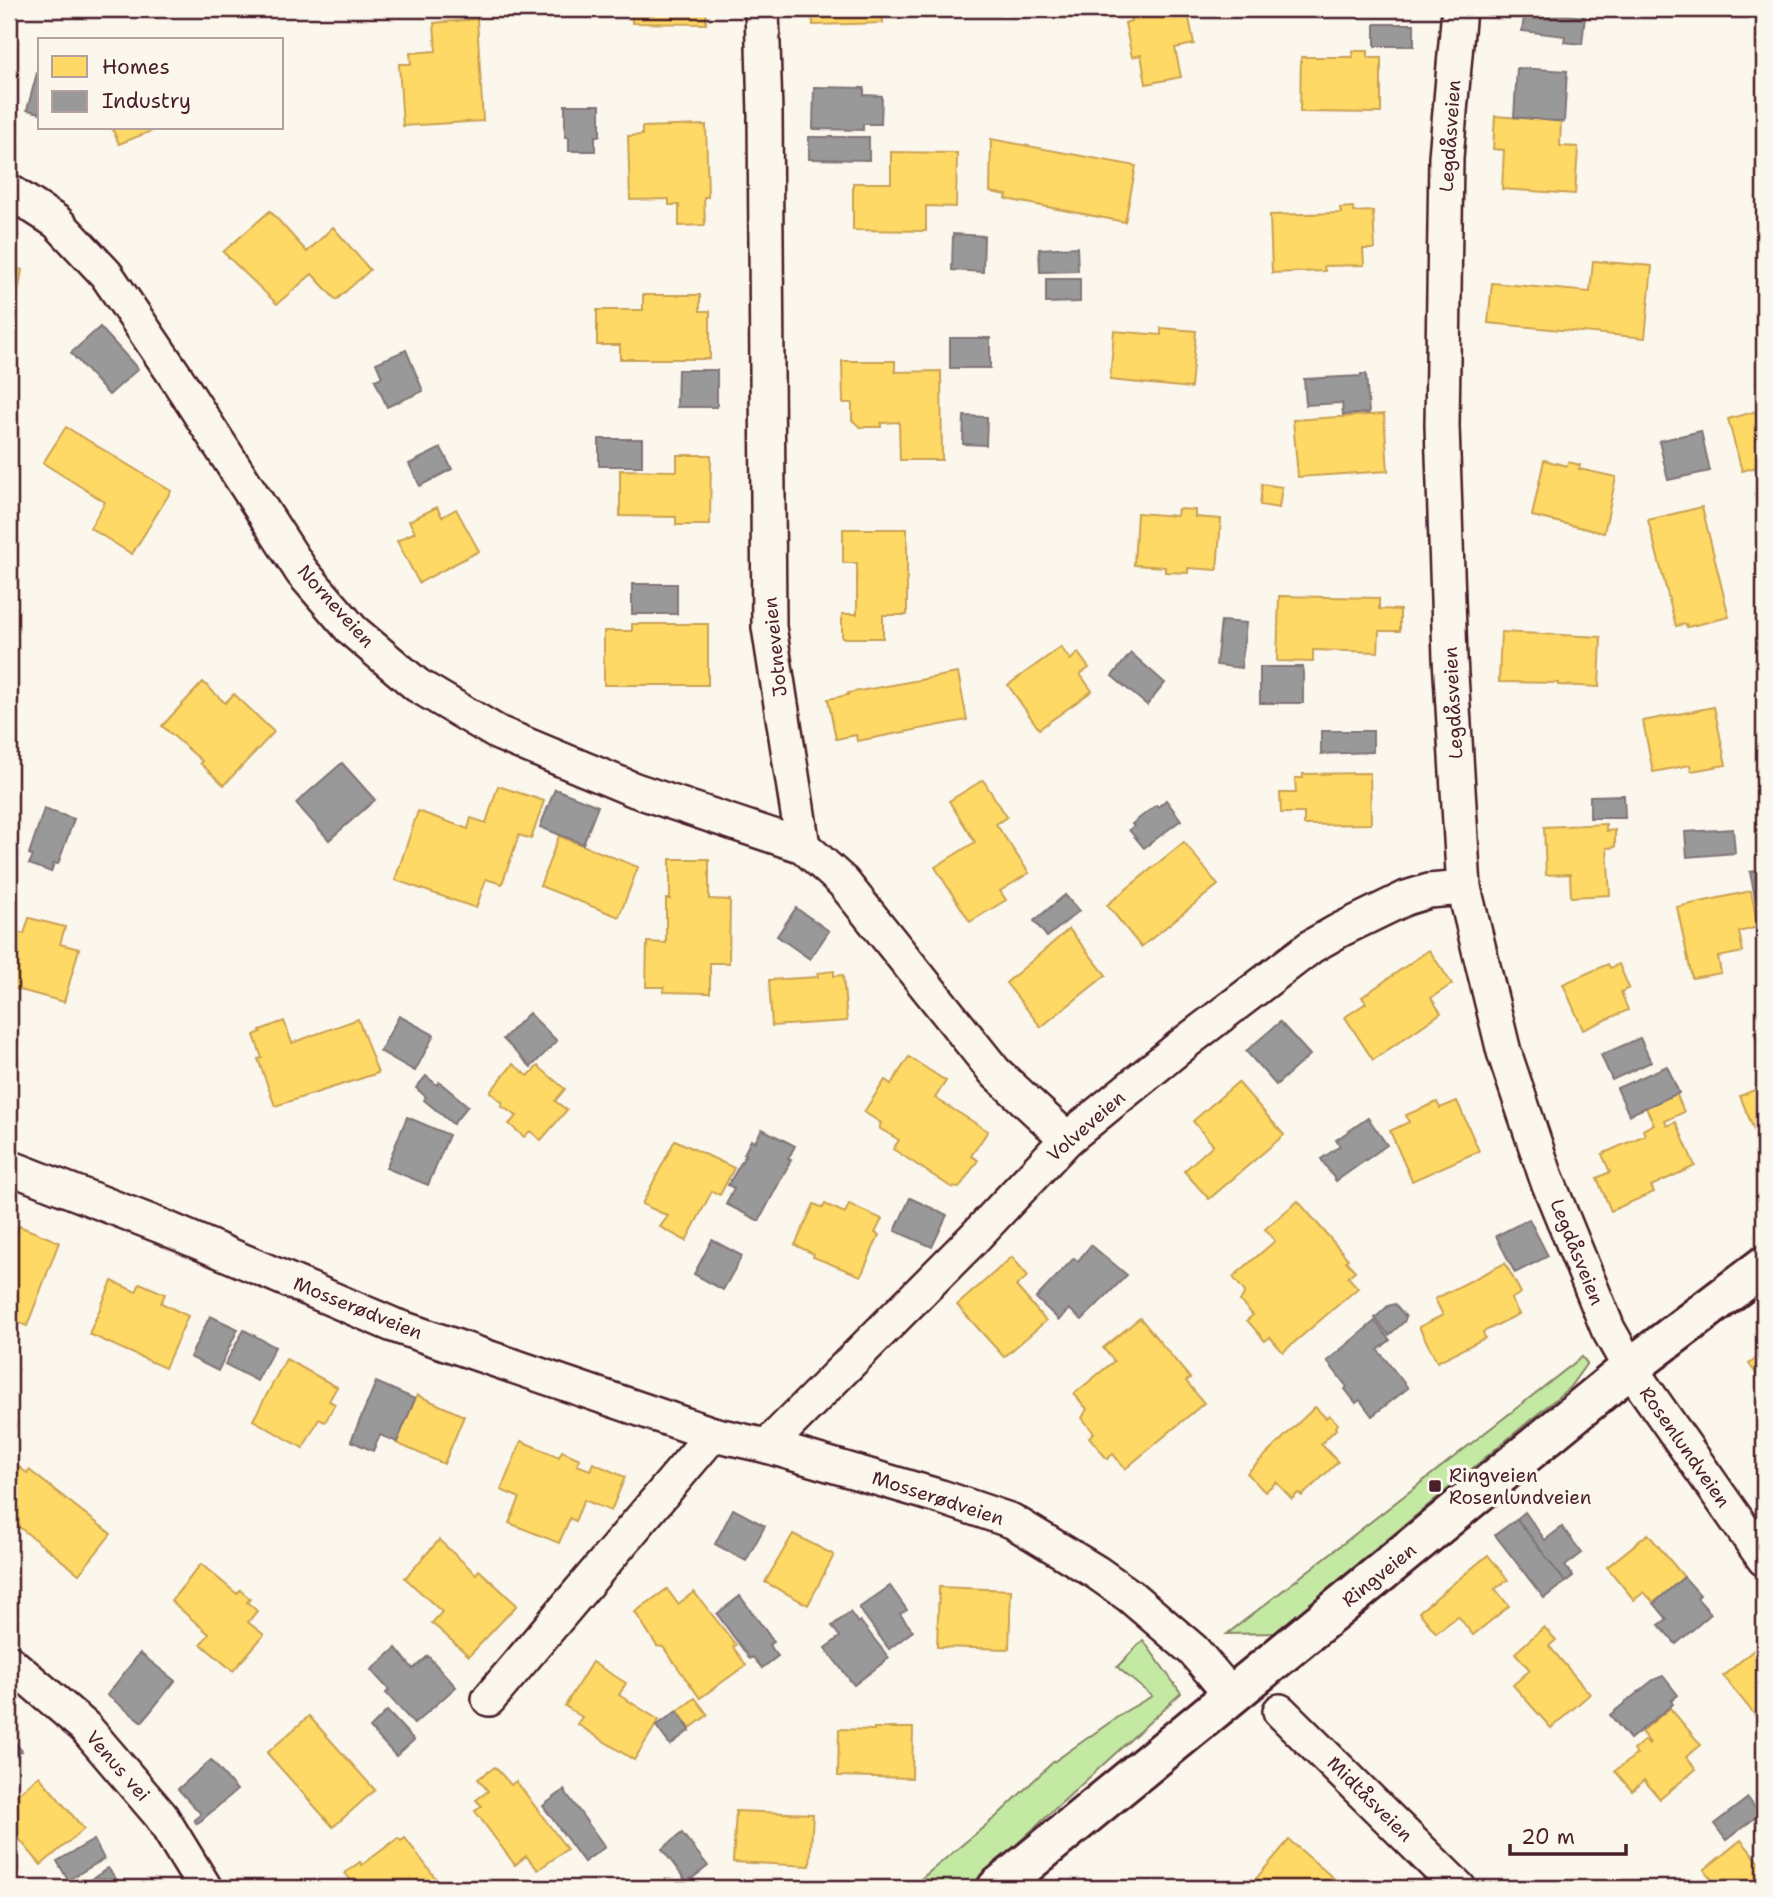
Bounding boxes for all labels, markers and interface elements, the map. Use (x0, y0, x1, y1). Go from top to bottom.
legend (38, 38, 284, 130)
text: Homes (102, 53, 170, 81)
street label: Legdåsveien (1434, 79, 1466, 193)
text: Industry (102, 87, 191, 115)
street label: Norneveien (292, 559, 380, 653)
street label: Jotneveien (757, 596, 793, 698)
street label: Legdåsveien (1438, 646, 1468, 760)
street label: Volveveien (1042, 1085, 1130, 1167)
street label: Legdåsveien (1544, 1195, 1610, 1309)
street label: Mosserødveien (290, 1271, 426, 1345)
street label: Rosenlundveien (1634, 1381, 1736, 1513)
place label: Ringveien Rosenlundveien (1449, 1463, 1591, 1510)
street label: Mosserødveien (869, 1465, 1007, 1531)
marker: Ringveien Rosenlundveien (1427, 1478, 1443, 1494)
street label: Ringveien (1337, 1537, 1421, 1613)
street label: Venus vei (80, 1725, 156, 1807)
street label: Midtåsveien (1322, 1751, 1418, 1847)
scale bar (1510, 1813, 1626, 1857)
text: 20 m (1521, 1823, 1575, 1851)

